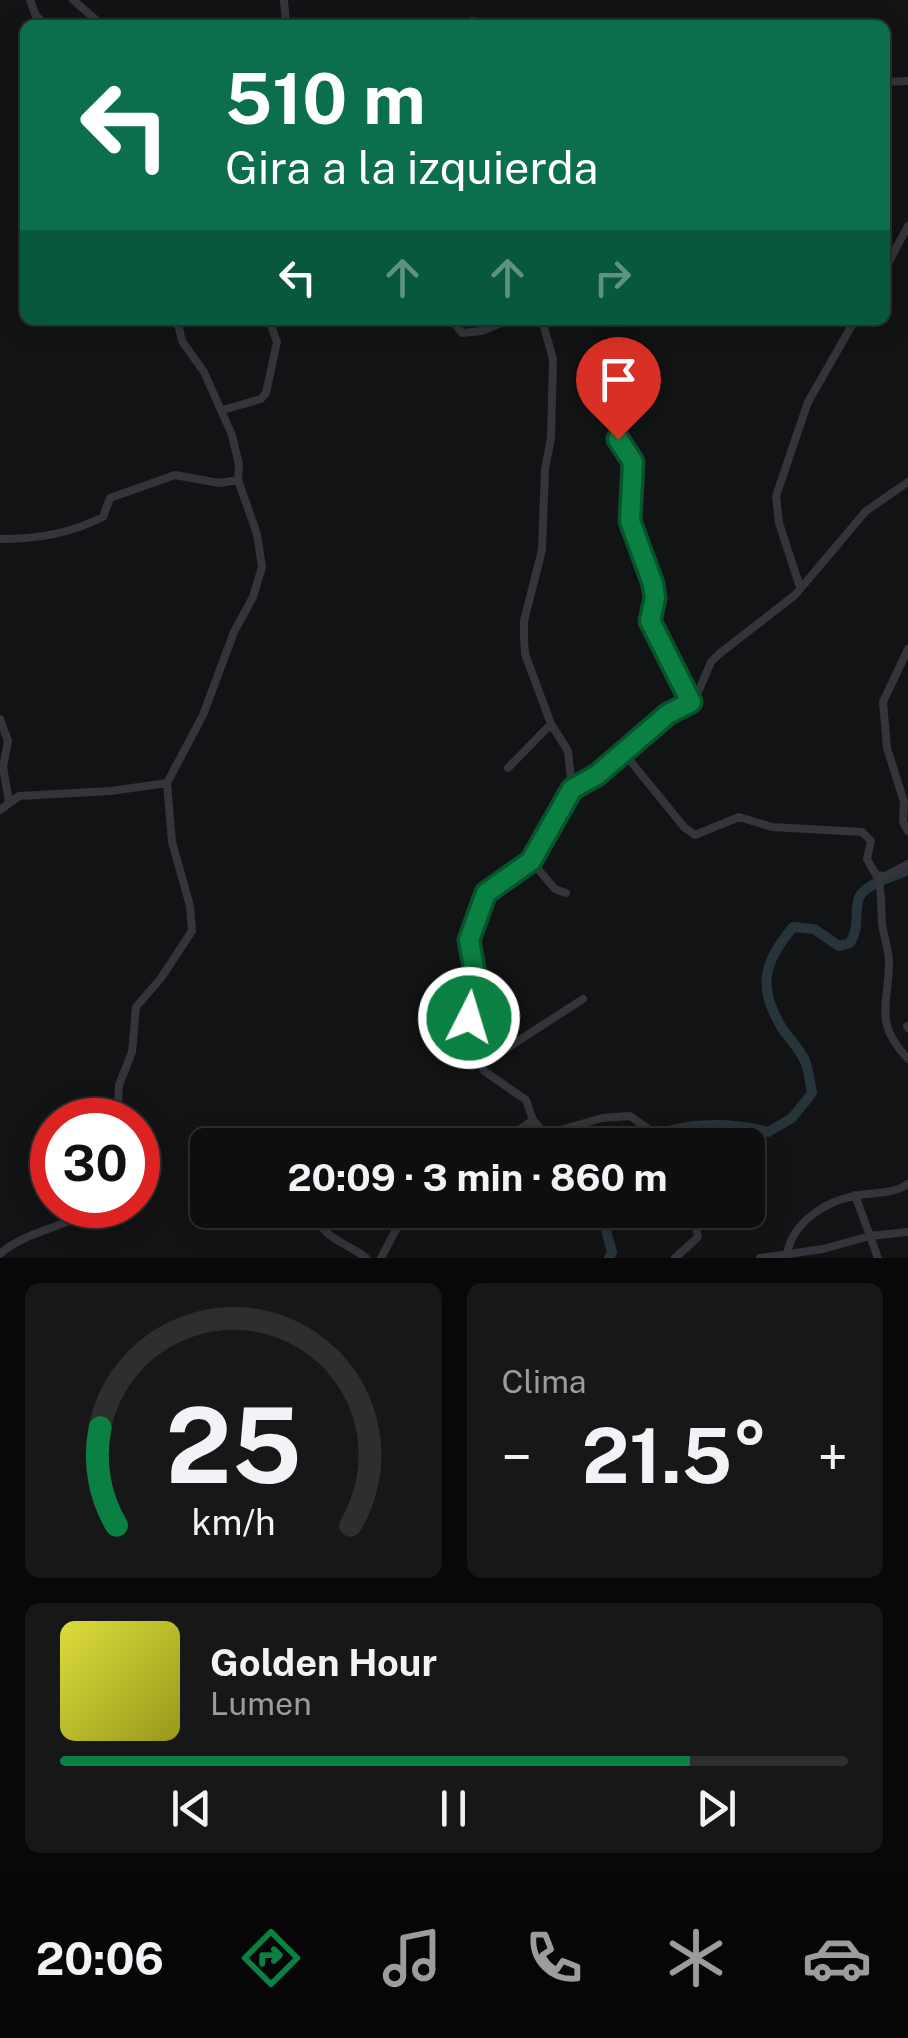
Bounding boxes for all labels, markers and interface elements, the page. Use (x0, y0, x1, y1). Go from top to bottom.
text: 510 m (225, 57, 426, 140)
icon: left (60, 60, 190, 190)
text: Gira a la izquierda (225, 141, 598, 194)
icon: left (270, 250, 325, 305)
icon: ahead (375, 250, 430, 305)
icon: ahead (480, 250, 535, 305)
icon: right (585, 250, 640, 305)
pin (576, 337, 661, 440)
icon: arrive (591, 352, 646, 407)
position arrow (417, 966, 521, 1070)
speed limit sign: 30 (30, 1098, 160, 1228)
text: 20:09 · 3 min · 860 m (287, 1155, 668, 1200)
text: Clima (502, 1363, 587, 1400)
text: 25 (165, 1384, 301, 1506)
text: 21.5° (582, 1412, 768, 1500)
text: − (502, 1425, 532, 1489)
text: + (818, 1425, 848, 1489)
text: km/h (191, 1501, 275, 1543)
text: Golden Hour (210, 1640, 437, 1685)
text: Lumen (210, 1685, 312, 1722)
icon: previous (164, 1781, 219, 1836)
icon: pause (426, 1781, 481, 1836)
icon: next (689, 1781, 744, 1836)
icon: directions (236, 1923, 306, 1993)
icon: music (377, 1923, 447, 1993)
icon: phone (519, 1923, 589, 1993)
icon: climate (661, 1923, 731, 1993)
icon: car (802, 1923, 872, 1993)
text: 20:06 (36, 1932, 164, 1985)

